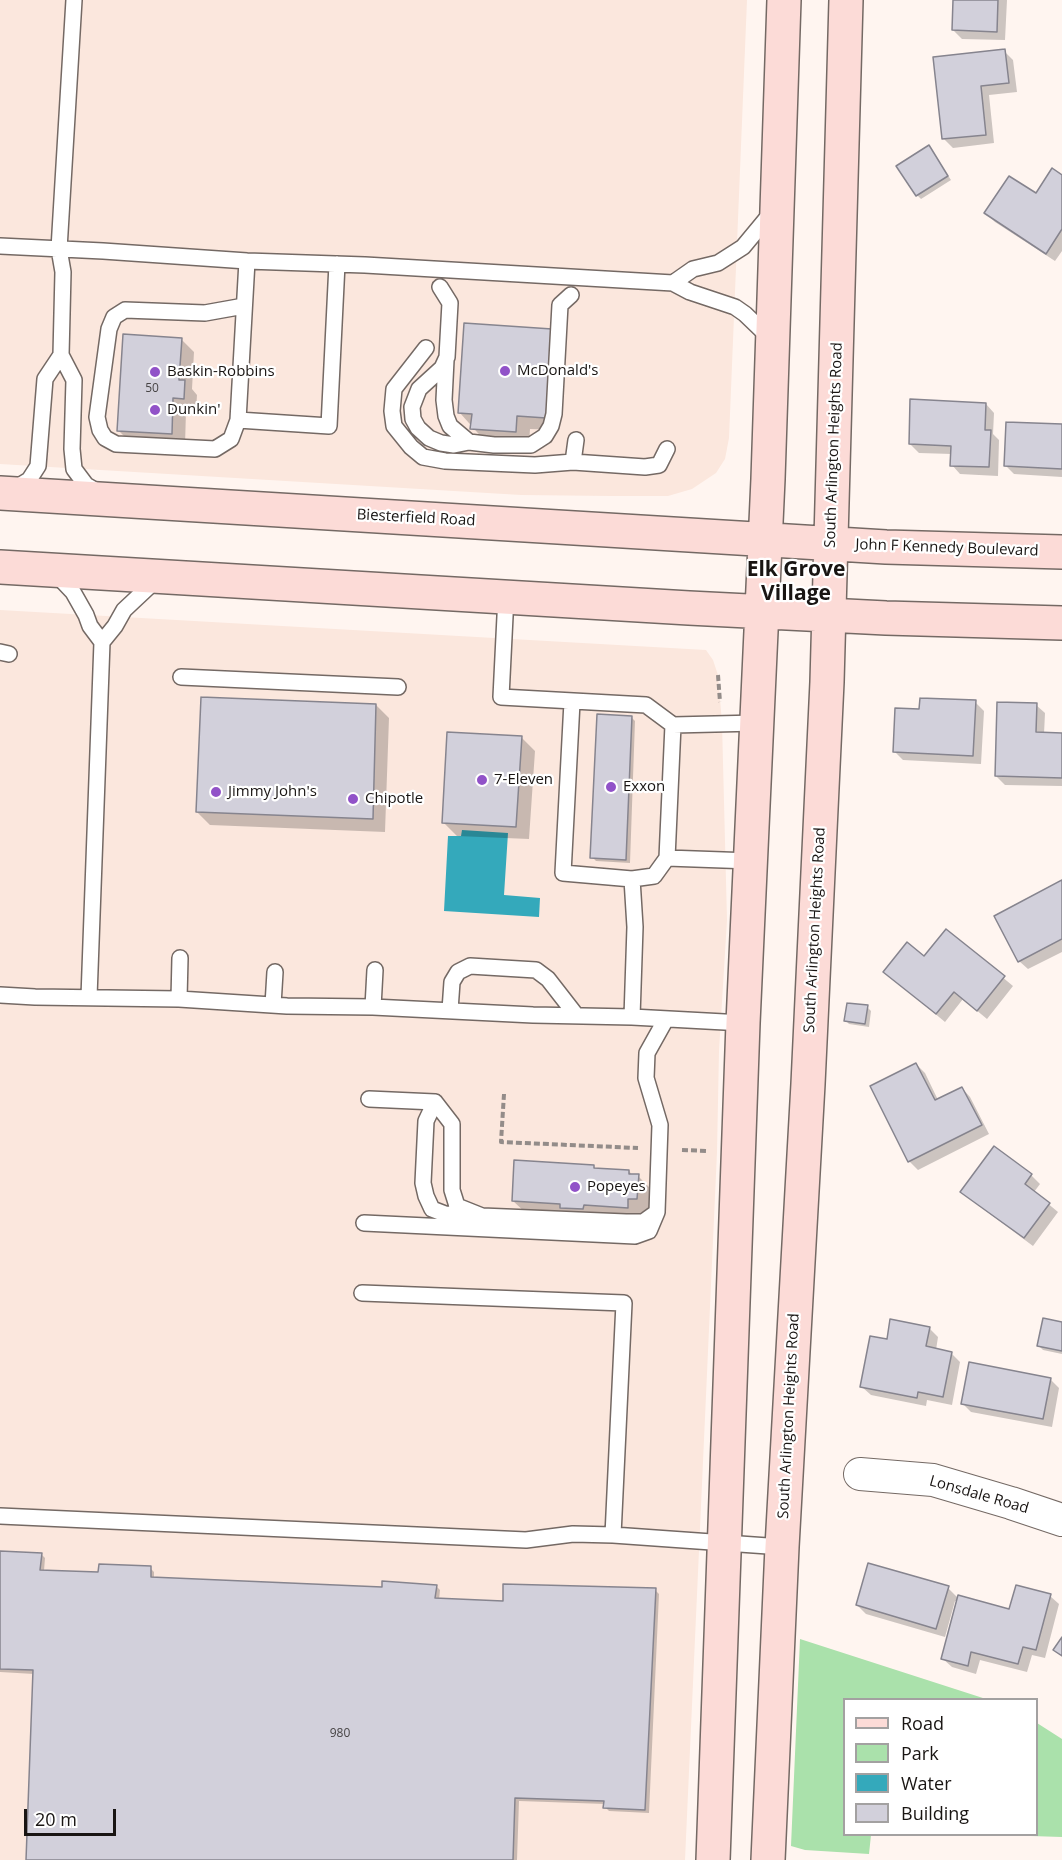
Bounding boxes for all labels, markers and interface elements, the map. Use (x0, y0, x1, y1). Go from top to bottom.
street label: South Arlington Heights Road (821, 342, 847, 548)
place label: McDonald's (517, 362, 599, 380)
place label: Baskin-Robbins (167, 363, 275, 381)
marker: McDonald's (498, 364, 512, 378)
marker: Baskin-Robbins (148, 365, 162, 379)
house number: 50 (145, 382, 159, 396)
place label: Dunkin' (167, 401, 220, 419)
marker: Dunkin' (148, 403, 162, 417)
street label: Biesterfield Road (356, 506, 476, 530)
street label: John F Kennedy Boulevard (855, 536, 1039, 560)
district label: Elk Grove Village (747, 557, 845, 607)
place label: 7-Eleven (494, 771, 553, 789)
marker: 7-Eleven (475, 773, 489, 787)
place label: Exxon (623, 778, 665, 796)
marker: Exxon (604, 780, 618, 794)
place label: Jimmy John's (228, 783, 317, 801)
marker: Jimmy John's (209, 785, 223, 799)
place label: Chipotle (365, 790, 423, 808)
marker: Chipotle (346, 792, 360, 806)
street label: South Arlington Heights Road (801, 827, 829, 1033)
place label: Popeyes (587, 1178, 646, 1196)
marker: Popeyes (568, 1180, 582, 1194)
street label: South Arlington Heights Road (775, 1313, 803, 1519)
street label: Lonsdale Road (927, 1472, 1031, 1518)
legend (843, 1698, 1038, 1836)
text: Road (901, 1711, 944, 1735)
house number: 980 (330, 1727, 350, 1741)
text: Park (901, 1741, 939, 1765)
text: Water (901, 1771, 952, 1795)
scale bar (27, 1797, 118, 1835)
text: Building (901, 1801, 969, 1825)
text: 20 m (35, 1807, 77, 1831)

